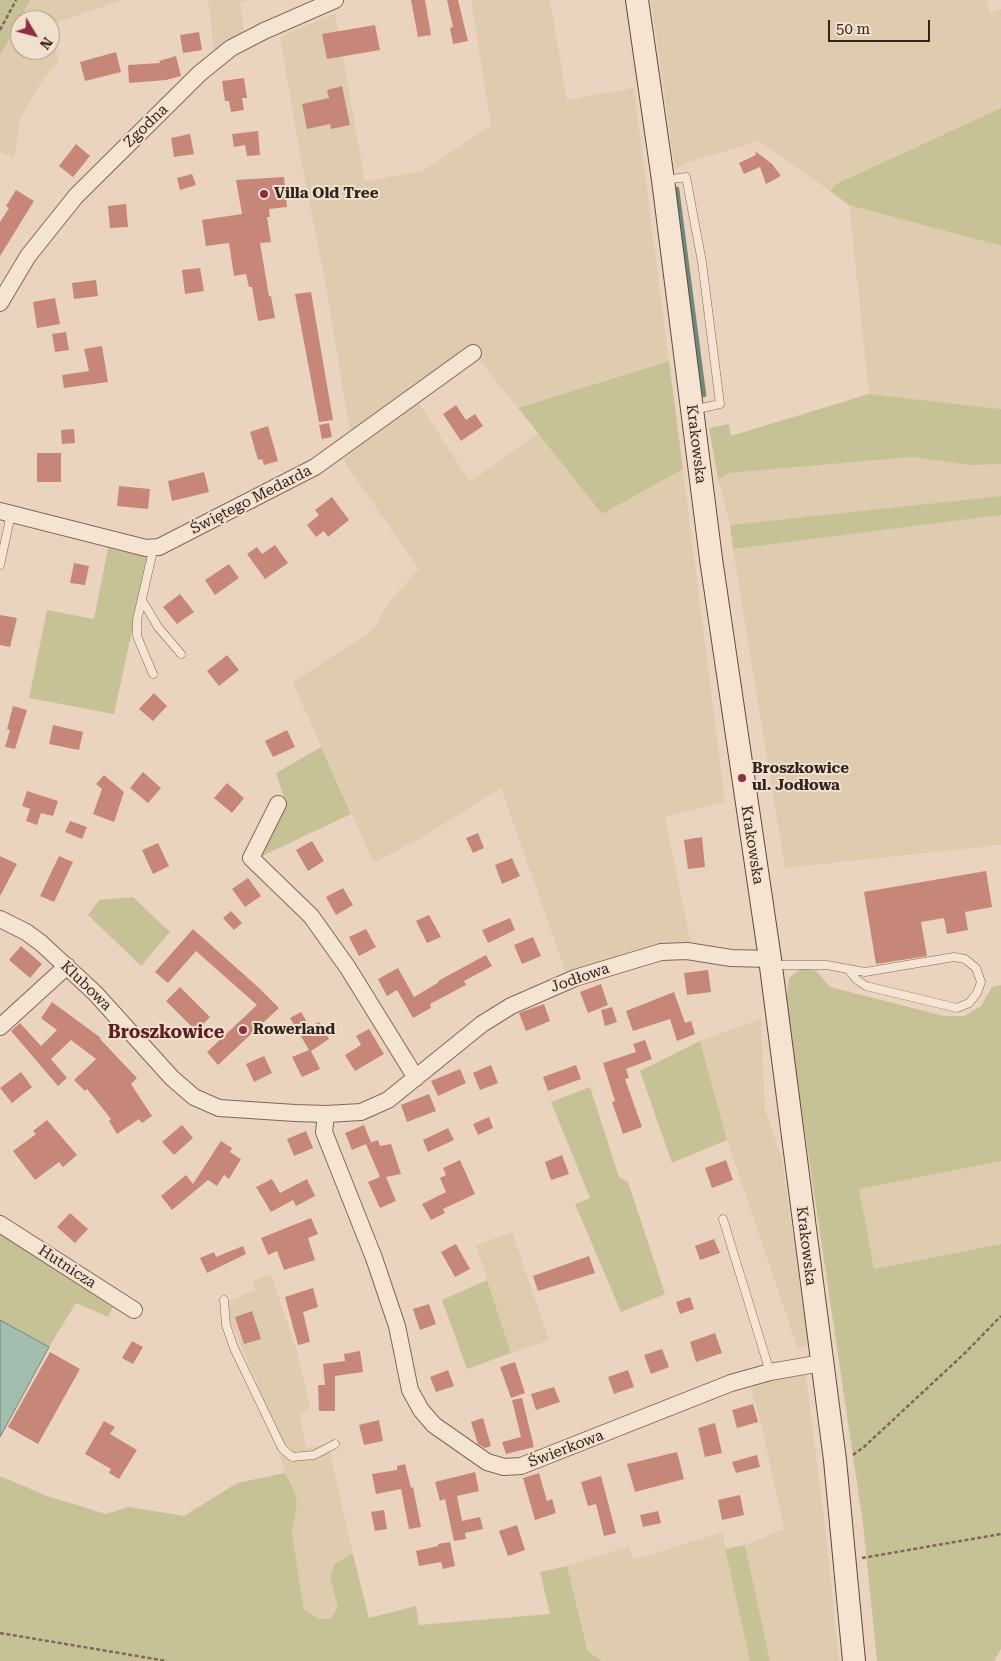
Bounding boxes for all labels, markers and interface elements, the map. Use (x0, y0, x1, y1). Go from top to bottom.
north arrow (10, 10, 60, 60)
scale bar (831, 10, 934, 42)
text: 50 m (836, 20, 870, 38)
text: N (37, 34, 56, 53)
street label: Zgodna (120, 101, 172, 151)
place label: Villa Old Tree (274, 185, 378, 203)
marker: Villa Old Tree (258, 188, 270, 200)
street label: Krakowska (682, 403, 710, 485)
street label: Świętego Medarda (187, 462, 315, 538)
place label: Broszkowice ul. Jodłowa (752, 760, 849, 795)
marker: Broszkowice ul. Jodłowa (736, 772, 748, 784)
street label: Krakowska (737, 804, 767, 886)
street label: Klubowa (57, 957, 115, 1015)
street label: Jodłowa (548, 960, 612, 996)
place label: Rowerland (253, 1021, 335, 1039)
district label: Broszkowice (108, 1022, 224, 1044)
marker: Rowerland (237, 1024, 249, 1036)
street label: Krakowska (792, 1205, 820, 1287)
street label: Hutnicza (35, 1242, 99, 1292)
street label: Świerkowa (526, 1426, 606, 1472)

